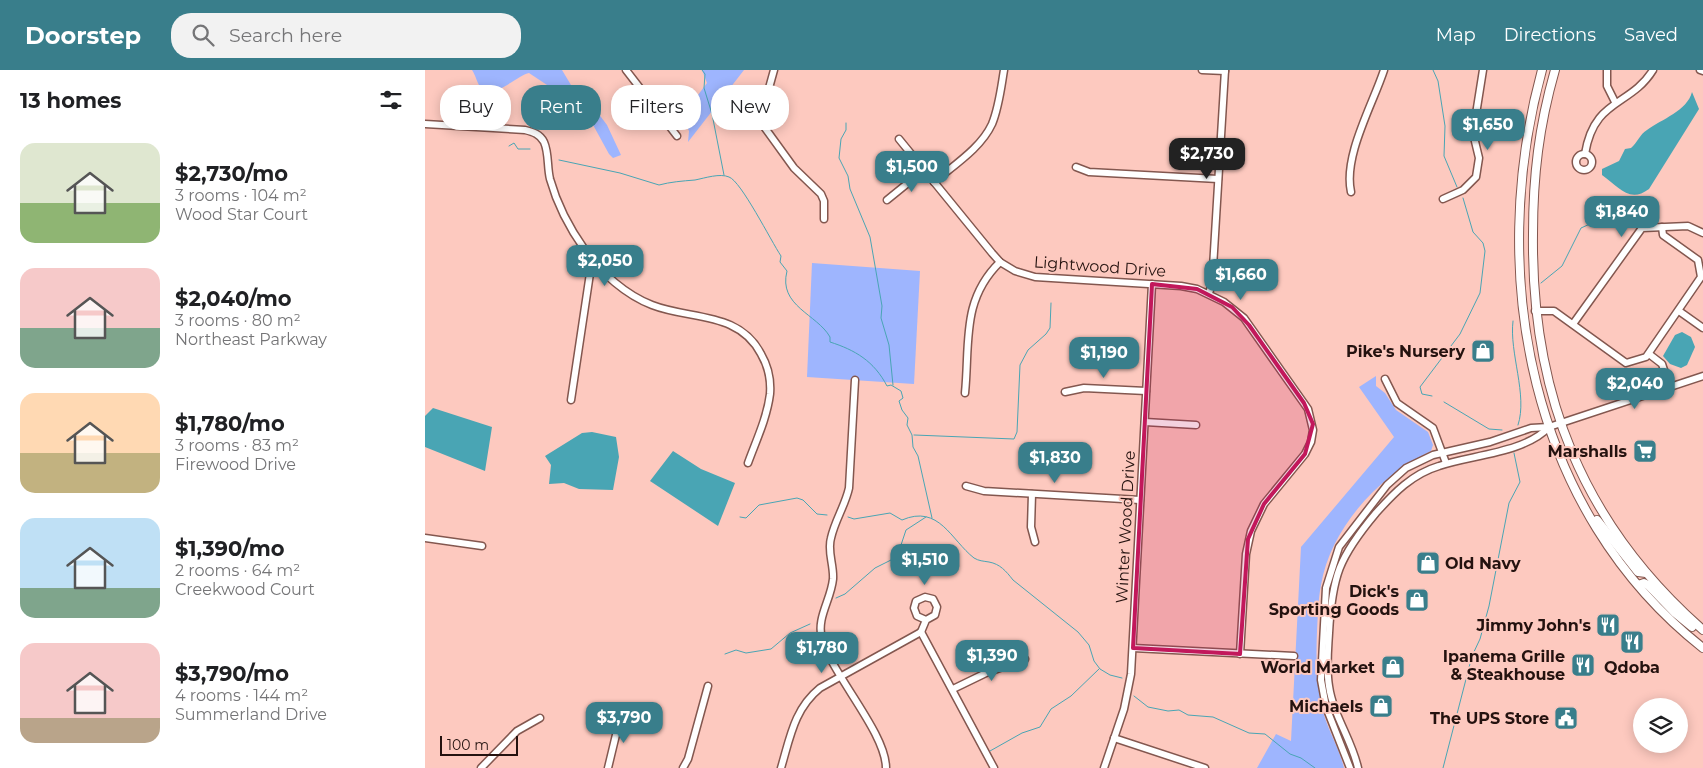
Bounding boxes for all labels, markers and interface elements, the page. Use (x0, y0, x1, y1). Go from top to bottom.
search box (171, 13, 521, 58)
text: Doorstep (25, 21, 141, 50)
icon: search (189, 21, 217, 49)
text: Search here (229, 24, 342, 47)
text: Map (1436, 24, 1476, 46)
text: Directions (1504, 24, 1596, 46)
text: Saved (1624, 24, 1678, 46)
chip: Buy (440, 85, 511, 130)
chip: Rent (521, 85, 601, 130)
chip: Filters (611, 85, 701, 130)
chip: New (711, 85, 789, 130)
icon: filters (377, 86, 405, 114)
text: 13 homes (20, 88, 121, 113)
pin: $1,650 (1447, 108, 1529, 151)
text: $1,650 (1463, 115, 1513, 134)
pin: $2,730 (1166, 138, 1248, 180)
text: $2,730 (1180, 144, 1234, 163)
pin: $1,500 (871, 150, 953, 193)
text: $1,500 (886, 157, 938, 176)
text: $2,730/mo (175, 161, 288, 186)
icon: home (60, 163, 120, 223)
text: 3 rooms · 104 m² (175, 186, 307, 205)
pin: $1,840 (1581, 196, 1663, 238)
text: $1,840 (1595, 202, 1649, 221)
text: Wood Star Court (175, 205, 308, 224)
pin: $2,050 (564, 244, 646, 287)
text: $2,050 (577, 251, 633, 270)
street label: Lightwood Drive (1033, 252, 1167, 281)
pin: $1,660 (1200, 258, 1282, 301)
text: $1,660 (1215, 265, 1267, 284)
text: $2,040/mo (175, 286, 292, 311)
icon: home (60, 288, 120, 348)
text: 3 rooms · 80 m² (175, 311, 301, 330)
text: Northeast Parkway (175, 330, 327, 349)
pin: $1,190 (1063, 336, 1145, 379)
shop icon: Pike's Nursery (1470, 338, 1496, 364)
place label: Pike's Nursery (1346, 342, 1465, 361)
text: $1,190 (1080, 343, 1128, 362)
pin: $2,040 (1594, 368, 1676, 410)
text: $2,040 (1607, 374, 1663, 393)
text: $1,780/mo (175, 411, 285, 436)
icon: home (60, 413, 120, 473)
text: 3 rooms · 83 m² (175, 436, 299, 455)
supermarket icon: Marshalls (1632, 438, 1658, 464)
pin: $1,830 (1014, 442, 1096, 484)
place label: Marshalls (1547, 442, 1627, 461)
text: $1,830 (1029, 448, 1081, 467)
street label: Winter Wood Drive (1112, 450, 1139, 604)
text: Firewood Drive (175, 455, 296, 474)
text: $1,390/mo (175, 536, 285, 561)
icon: home (60, 538, 120, 598)
pin: $1,510 (884, 544, 966, 586)
text: $1,510 (901, 550, 949, 569)
shop icon: Old Navy (1415, 550, 1441, 576)
place label: Old Navy (1445, 554, 1521, 573)
text: 2 rooms · 64 m² (175, 561, 300, 580)
text: Creekwood Court (175, 580, 315, 599)
place label: Dick's Sporting Goods (1269, 582, 1399, 619)
shop icon: Dick's Sporting Goods (1404, 587, 1430, 613)
restaurant icon: Jimmy John's (1595, 612, 1621, 638)
place label: Jimmy John's (1476, 616, 1591, 635)
restaurant icon: Qdoba (1619, 629, 1645, 655)
pin: $1,780 (781, 632, 863, 674)
text: $1,780 (796, 638, 848, 657)
pin: $1,390 (951, 640, 1033, 682)
text: $1,390 (966, 646, 1018, 665)
place label: Ipanema Grille & Steakhouse (1443, 647, 1565, 684)
restaurant icon: Ipanema Grille & Steakhouse (1570, 652, 1596, 678)
shop icon: World Market (1380, 654, 1406, 680)
place label: World Market (1260, 658, 1375, 677)
place label: Qdoba (1604, 658, 1660, 677)
text: $3,790/mo (175, 661, 289, 686)
icon: home (60, 663, 120, 723)
text: 4 rooms · 144 m² (175, 686, 308, 705)
shop icon: Michaels (1368, 693, 1394, 719)
place label: Michaels (1289, 697, 1363, 716)
map controls (1633, 698, 1688, 753)
button: layers (1633, 698, 1688, 753)
pin: $3,790 (583, 702, 665, 744)
text: Summerland Drive (175, 705, 327, 724)
public building icon: The UPS Store (1553, 705, 1579, 731)
text: $3,790 (597, 708, 651, 727)
place label: The UPS Store (1430, 709, 1549, 728)
scale bar (440, 733, 517, 756)
text: 100 m (447, 736, 489, 754)

